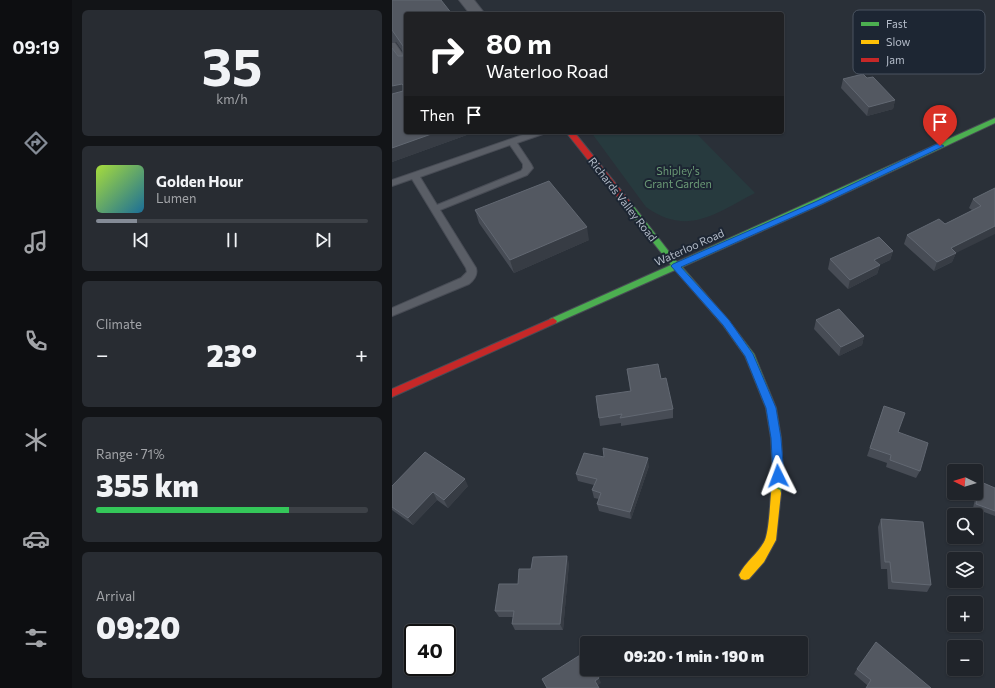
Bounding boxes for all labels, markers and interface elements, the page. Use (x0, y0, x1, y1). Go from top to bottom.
legend (853, 10, 985, 74)
text: Fast (886, 17, 908, 30)
text: 80 m (486, 26, 552, 60)
icon: right (420, 28, 472, 80)
text: 35 (202, 33, 262, 97)
text: Slow (886, 35, 911, 48)
text: 09:19 (12, 36, 60, 58)
text: Jam (886, 53, 905, 67)
text: Waterloo Road (486, 60, 608, 82)
text: km/h (216, 91, 248, 107)
icon: arrive (463, 104, 485, 126)
pin (923, 105, 957, 146)
text: Then (420, 106, 455, 124)
icon: arrive (929, 111, 951, 133)
icon: directions (22, 129, 50, 157)
street label: Richards Valley Road (586, 154, 660, 244)
park label: Shipley's Grant Garden (644, 164, 712, 190)
text: Golden Hour (156, 172, 243, 190)
text: Lumen (156, 190, 196, 206)
street label: Waterloo Road (652, 226, 726, 268)
icon: music (22, 228, 50, 256)
icon: previous (130, 229, 152, 251)
icon: pause (221, 229, 243, 251)
icon: next (312, 229, 334, 251)
text: Climate (96, 316, 142, 332)
icon: phone (22, 327, 50, 355)
text: 23° (207, 336, 257, 373)
text: − (96, 341, 109, 368)
text: + (355, 341, 368, 368)
icon: climate (22, 426, 50, 454)
text: Range · 71% (96, 446, 165, 462)
position arrow (757, 455, 799, 497)
north arrow (947, 464, 983, 500)
map controls (947, 464, 983, 676)
text: 355 km (96, 466, 199, 503)
button: search (947, 508, 983, 544)
icon: car (22, 525, 50, 553)
button: layers (947, 552, 983, 588)
text: Arrival (96, 588, 135, 604)
button: + (947, 596, 983, 632)
text: 09:20 (96, 608, 180, 645)
icon: filters (22, 624, 50, 652)
speed limit sign: 40 (404, 624, 456, 676)
button: − (947, 640, 983, 676)
text: 09:20 · 1 min · 190 m (624, 647, 764, 665)

